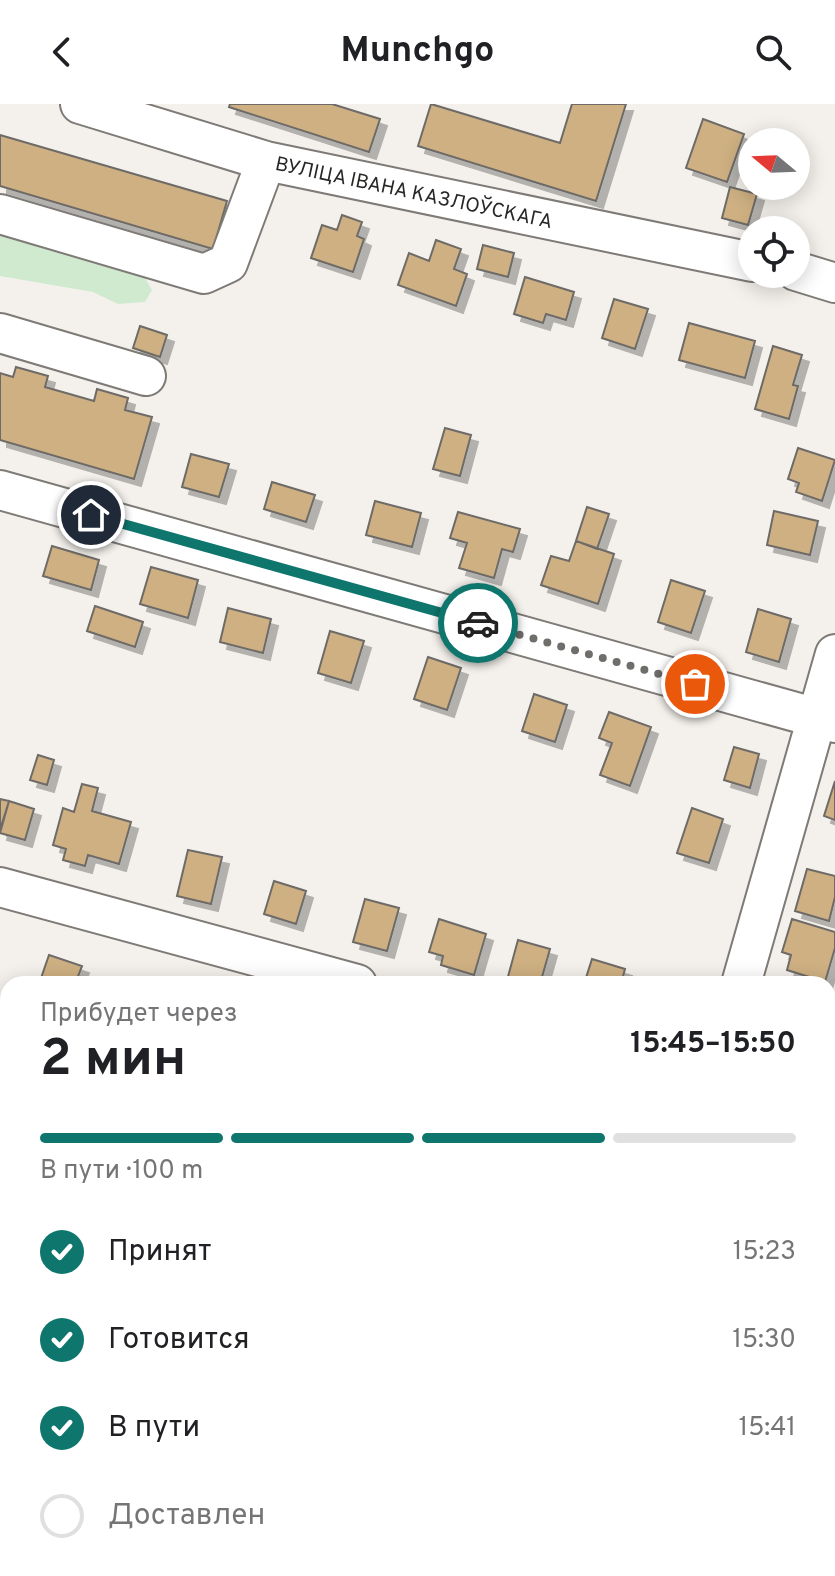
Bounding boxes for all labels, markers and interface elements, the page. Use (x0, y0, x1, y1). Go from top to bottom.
text: Munchgo (341, 29, 494, 75)
icon: back (40, 30, 84, 74)
icon: search (751, 30, 795, 74)
north arrow (738, 128, 810, 200)
map controls (738, 128, 810, 288)
street label: ВУЛІЦА ІВАНА КАЗЛОЎСКАГА (272, 150, 555, 236)
button: locate (738, 216, 810, 288)
pin (57, 481, 125, 549)
icon: home (69, 493, 113, 537)
courier (438, 583, 518, 663)
icon: car (456, 601, 500, 645)
pin (661, 650, 729, 718)
icon: bag (673, 662, 717, 706)
text: Прибудет через (40, 998, 238, 1031)
text: 15:45–15:50 (630, 1026, 796, 1063)
text: 2 мин (40, 1028, 186, 1094)
text: В пути · 100 m (40, 1155, 203, 1188)
icon: check (40, 1230, 84, 1274)
text: Принят (108, 1234, 212, 1271)
text: 15:23 (733, 1236, 796, 1269)
icon: check (40, 1318, 84, 1362)
text: Готовится (108, 1322, 250, 1359)
text: 15:30 (732, 1324, 796, 1357)
icon: check (40, 1406, 84, 1450)
text: В пути (108, 1410, 200, 1447)
text: 15:41 (738, 1412, 796, 1445)
text: Доставлен (108, 1498, 265, 1535)

